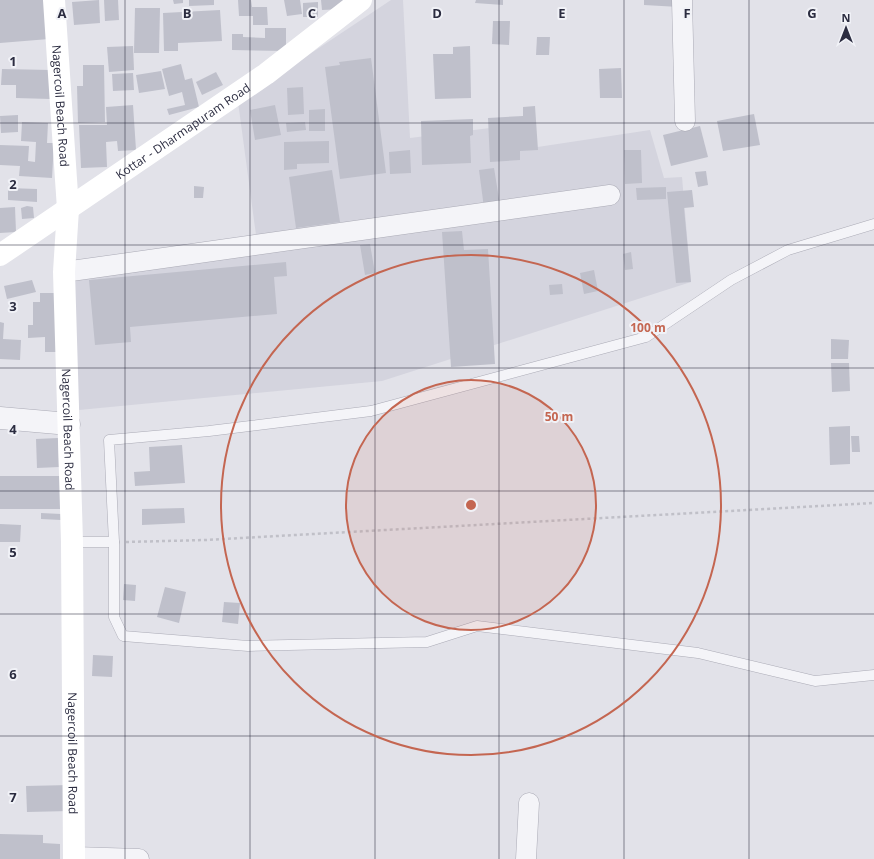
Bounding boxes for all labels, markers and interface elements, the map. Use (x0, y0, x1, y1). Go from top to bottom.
text: A (58, 4, 67, 22)
text: B (183, 4, 192, 22)
text: C (308, 4, 316, 22)
text: D (432, 4, 442, 22)
text: E (558, 4, 566, 22)
text: F (683, 4, 691, 22)
text: G (807, 4, 817, 22)
north arrow (826, 8, 866, 48)
text: N (842, 10, 850, 25)
street label: Nagercoil Beach Road (49, 44, 74, 167)
text: 1 (9, 52, 17, 70)
street label: Kottar - Dharmapuram Road (112, 79, 253, 183)
text: 2 (9, 175, 17, 193)
text: 3 (9, 297, 17, 315)
text: 100 m (630, 319, 666, 336)
street label: Nagercoil Beach Road (58, 368, 79, 491)
text: 50 m (545, 408, 573, 425)
text: 4 (9, 420, 17, 438)
centre of rings (464, 498, 478, 512)
text: 5 (9, 543, 17, 561)
text: 6 (9, 665, 17, 683)
street label: Nagercoil Beach Road (64, 692, 82, 814)
text: 7 (9, 788, 17, 806)

